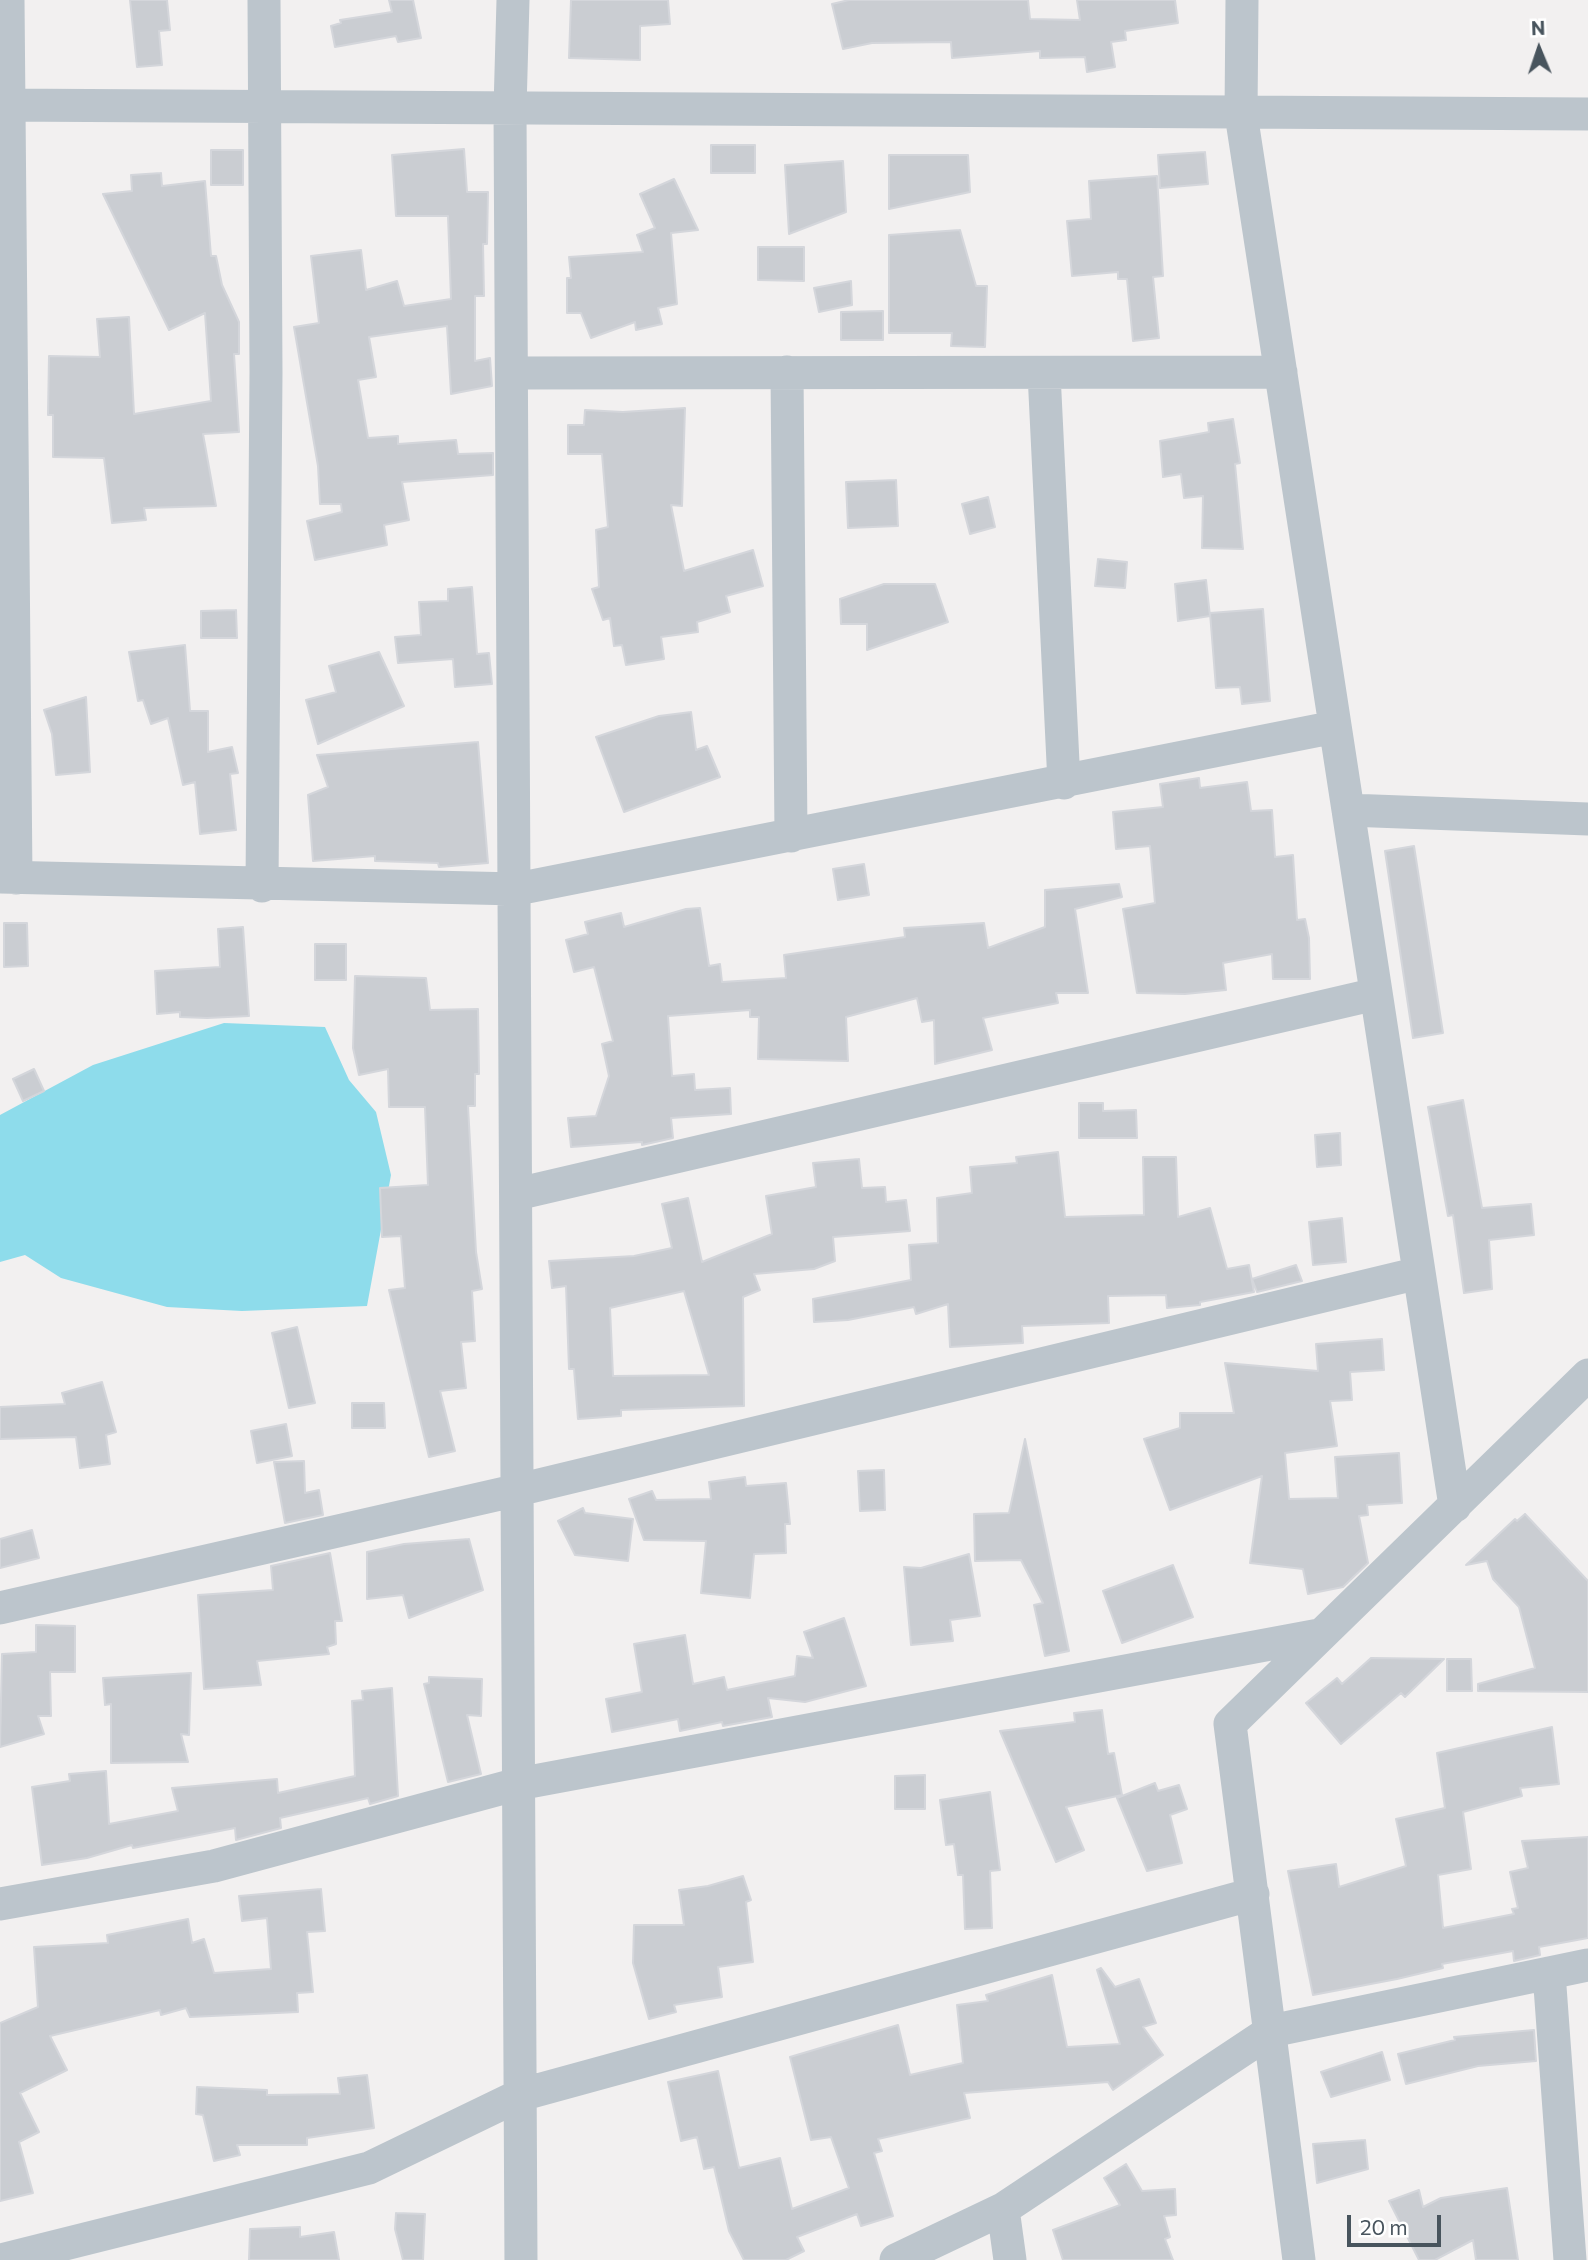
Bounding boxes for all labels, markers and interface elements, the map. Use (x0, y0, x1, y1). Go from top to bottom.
north arrow (1504, 14, 1574, 84)
text: N (1531, 16, 1546, 39)
scale bar (1350, 2200, 1444, 2244)
text: 20 m (1360, 2214, 1408, 2239)

